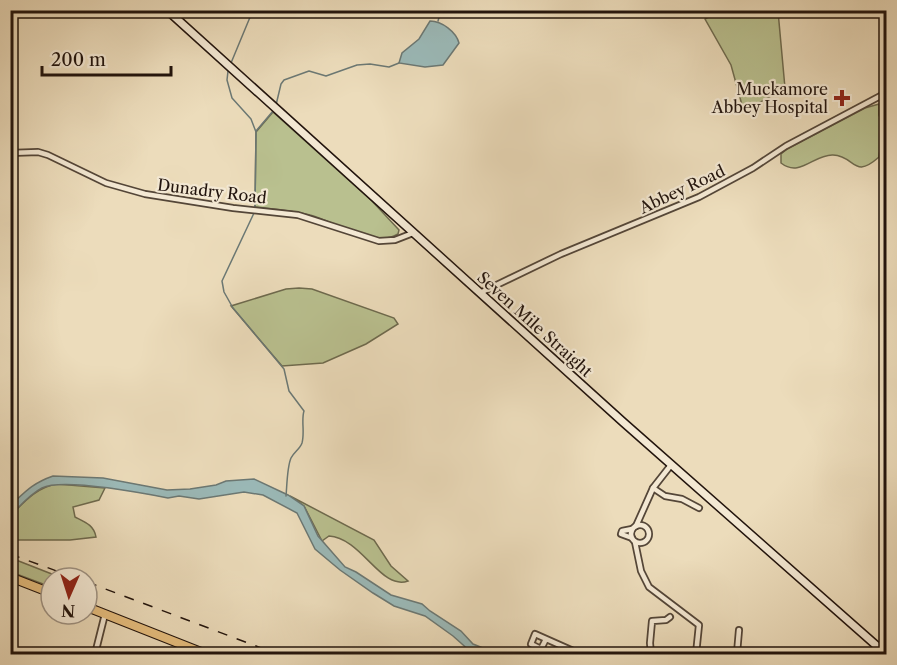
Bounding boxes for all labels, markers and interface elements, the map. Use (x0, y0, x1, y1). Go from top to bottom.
scale bar (42, 39, 171, 77)
text: 200 m (51, 49, 106, 71)
place label: Muckamore Abbey Hospital (711, 79, 828, 117)
marker: Muckamore Abbey Hospital (833, 89, 851, 107)
street label: Abbey Road (635, 160, 728, 218)
street label: Dunadry Road (156, 174, 268, 208)
street label: Seven Mile Straight (473, 267, 597, 381)
north arrow (39, 566, 99, 626)
text: N (61, 601, 76, 621)

